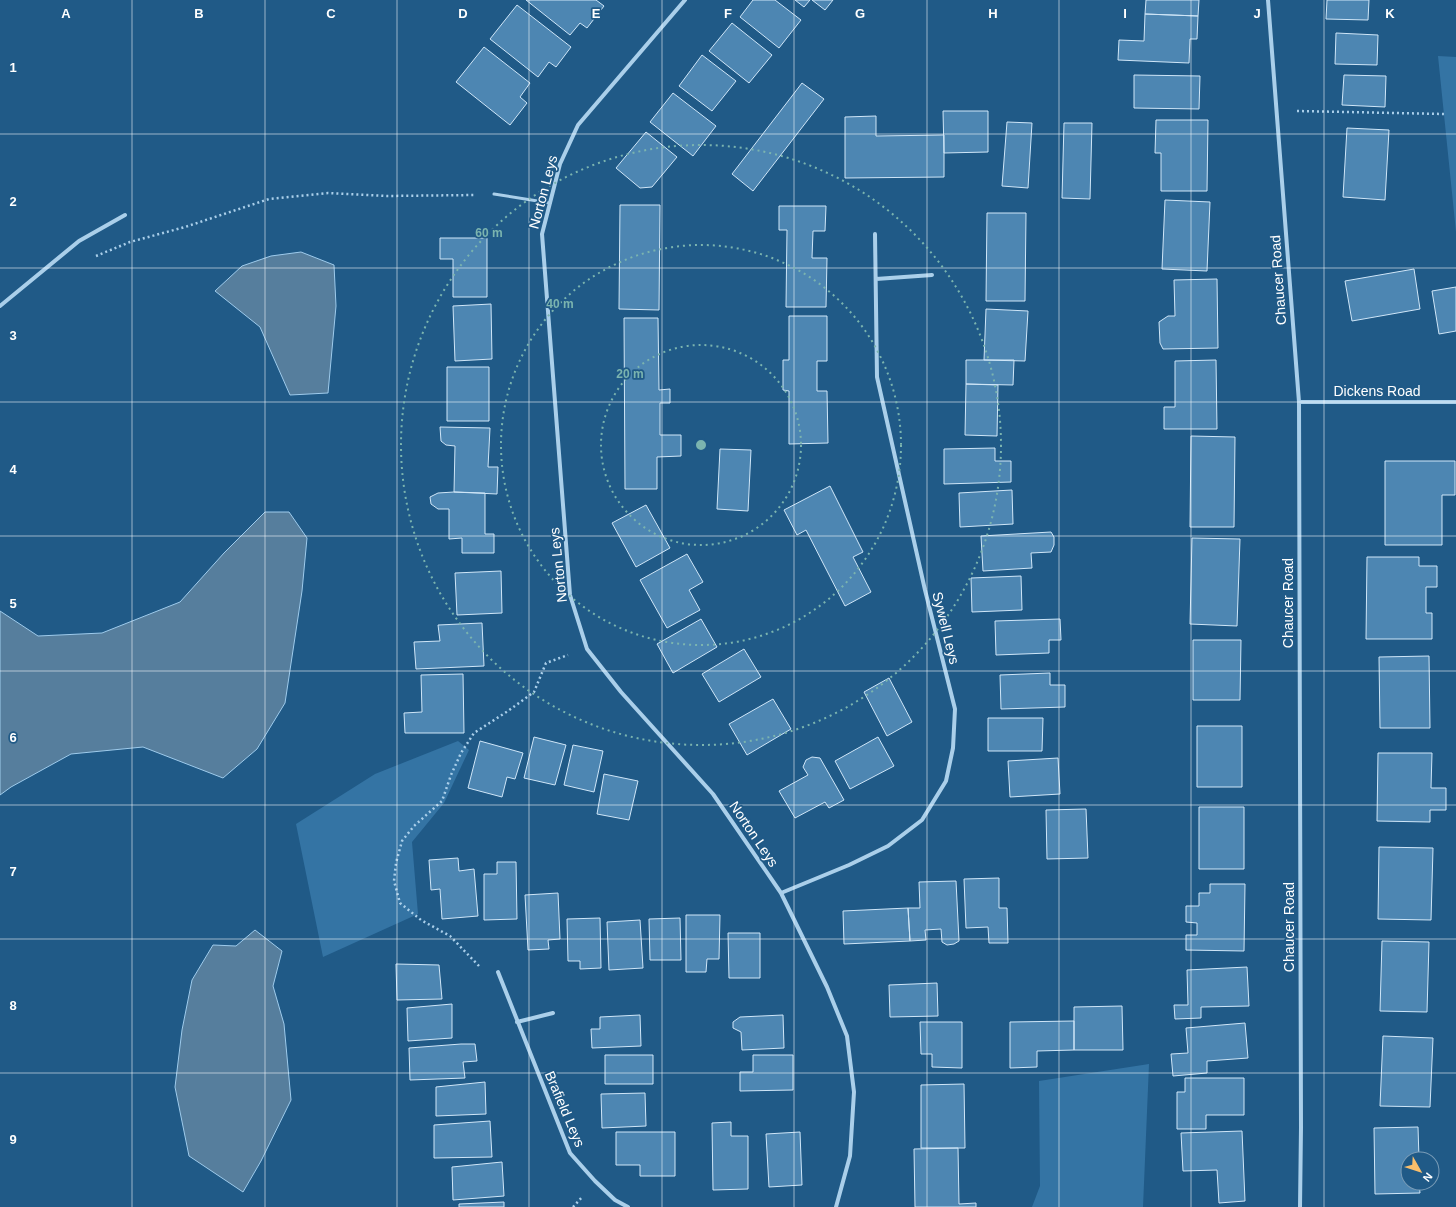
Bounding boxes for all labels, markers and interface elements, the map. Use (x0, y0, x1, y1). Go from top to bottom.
text: A (61, 6, 71, 21)
text: B (194, 6, 204, 21)
text: C (326, 6, 336, 21)
text: D (458, 6, 468, 21)
text: E (592, 6, 601, 21)
text: F (724, 6, 732, 21)
text: G (855, 6, 865, 21)
text: H (988, 6, 998, 21)
text: I (1123, 6, 1127, 21)
text: J (1253, 6, 1261, 21)
text: K (1385, 6, 1395, 21)
text: 1 (9, 60, 17, 75)
street label: Norton Leys (526, 153, 560, 231)
text: 2 (9, 194, 17, 209)
text: 60 m (475, 226, 503, 240)
street label: Chaucer Road (1267, 234, 1289, 326)
text: 40 m (546, 297, 574, 311)
text: 3 (9, 328, 17, 343)
text: 20 m (616, 367, 644, 381)
street label: Dickens Road (1333, 383, 1421, 399)
centre of rings (694, 438, 708, 452)
text: 4 (9, 462, 17, 477)
street label: Norton Leys (546, 527, 570, 603)
street label: Chaucer Road (1280, 558, 1296, 648)
street label: Sywell Leys (929, 590, 963, 666)
text: 5 (9, 596, 17, 611)
text: 6 (9, 730, 17, 745)
street label: Norton Leys (726, 798, 782, 870)
text: 7 (9, 864, 17, 879)
street label: Chaucer Road (1281, 882, 1297, 972)
text: 8 (9, 998, 17, 1013)
street label: Brafield Leys (542, 1069, 588, 1149)
text: 9 (9, 1132, 17, 1147)
north arrow (1400, 1151, 1440, 1191)
text: N (1421, 1170, 1435, 1184)

